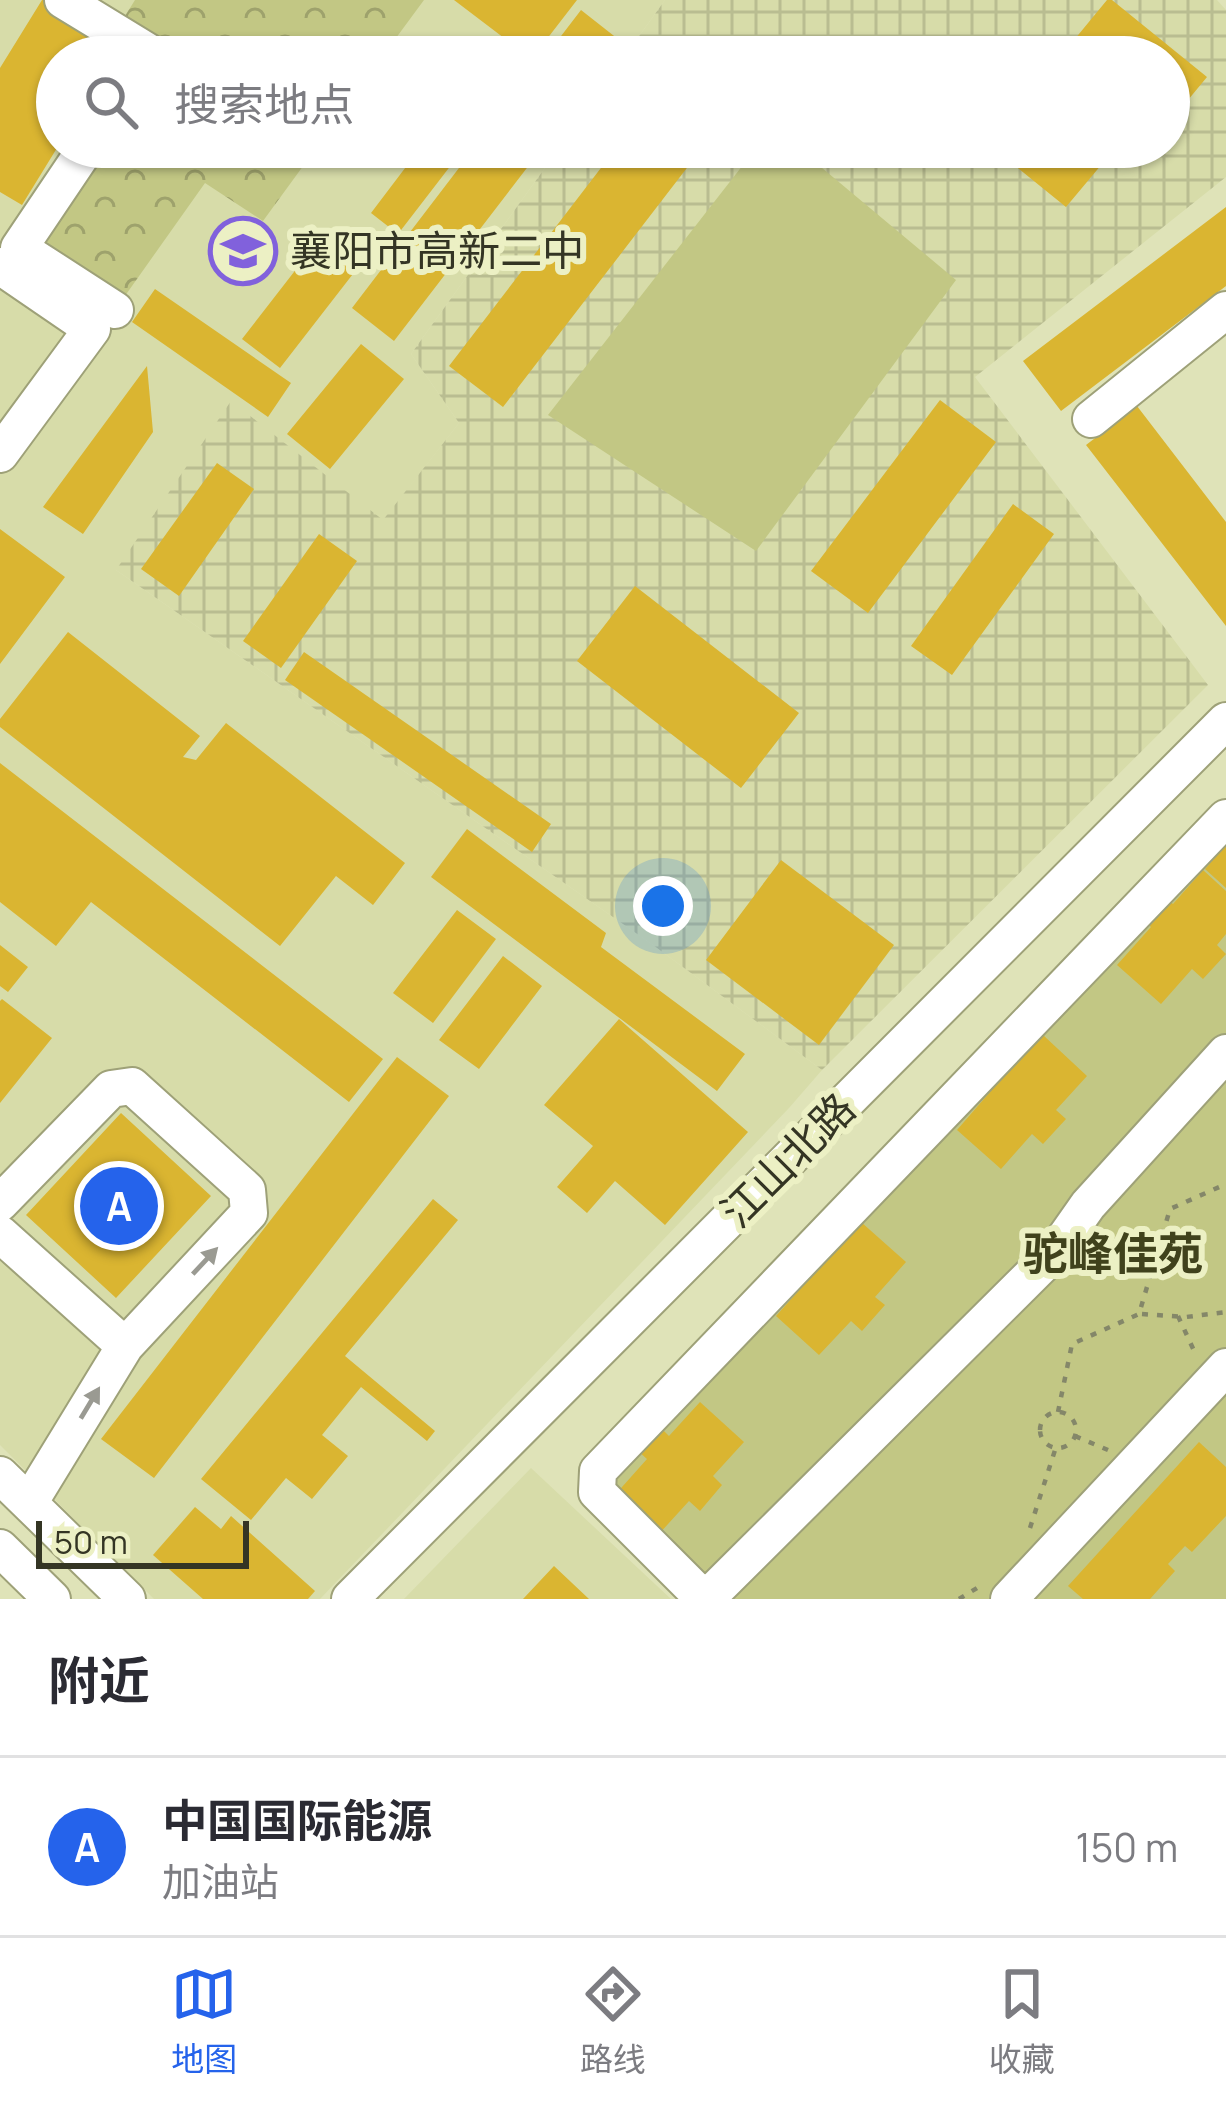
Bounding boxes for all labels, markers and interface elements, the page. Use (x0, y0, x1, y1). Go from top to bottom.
search box (36, 36, 1190, 168)
icon: search (78, 69, 144, 135)
text: 搜索地点 (174, 73, 354, 135)
school or university icon: 襄阳市高新二中 (208, 216, 278, 286)
place label: 襄阳市高新二中 (290, 221, 584, 279)
your location (633, 876, 693, 936)
street label: 江山北路 (707, 1079, 867, 1239)
pin: A (80, 1161, 158, 1251)
district label: 驼峰佳苑 (1023, 1222, 1203, 1284)
one-way arrow (190, 1246, 218, 1275)
one-way arrow (79, 1386, 100, 1420)
scale bar (36, 1515, 249, 1568)
text: 50 m (54, 1519, 128, 1564)
text: 附近 (48, 1645, 150, 1714)
text: 中国国际能源 (162, 1789, 432, 1851)
text: A (74, 1820, 100, 1874)
text: 150 m (1076, 1820, 1178, 1874)
text: 加油站 (162, 1854, 279, 1908)
tab: 地图 (171, 1961, 237, 2081)
tab: 路线 (580, 1961, 646, 2081)
tab: 收藏 (989, 1961, 1055, 2081)

